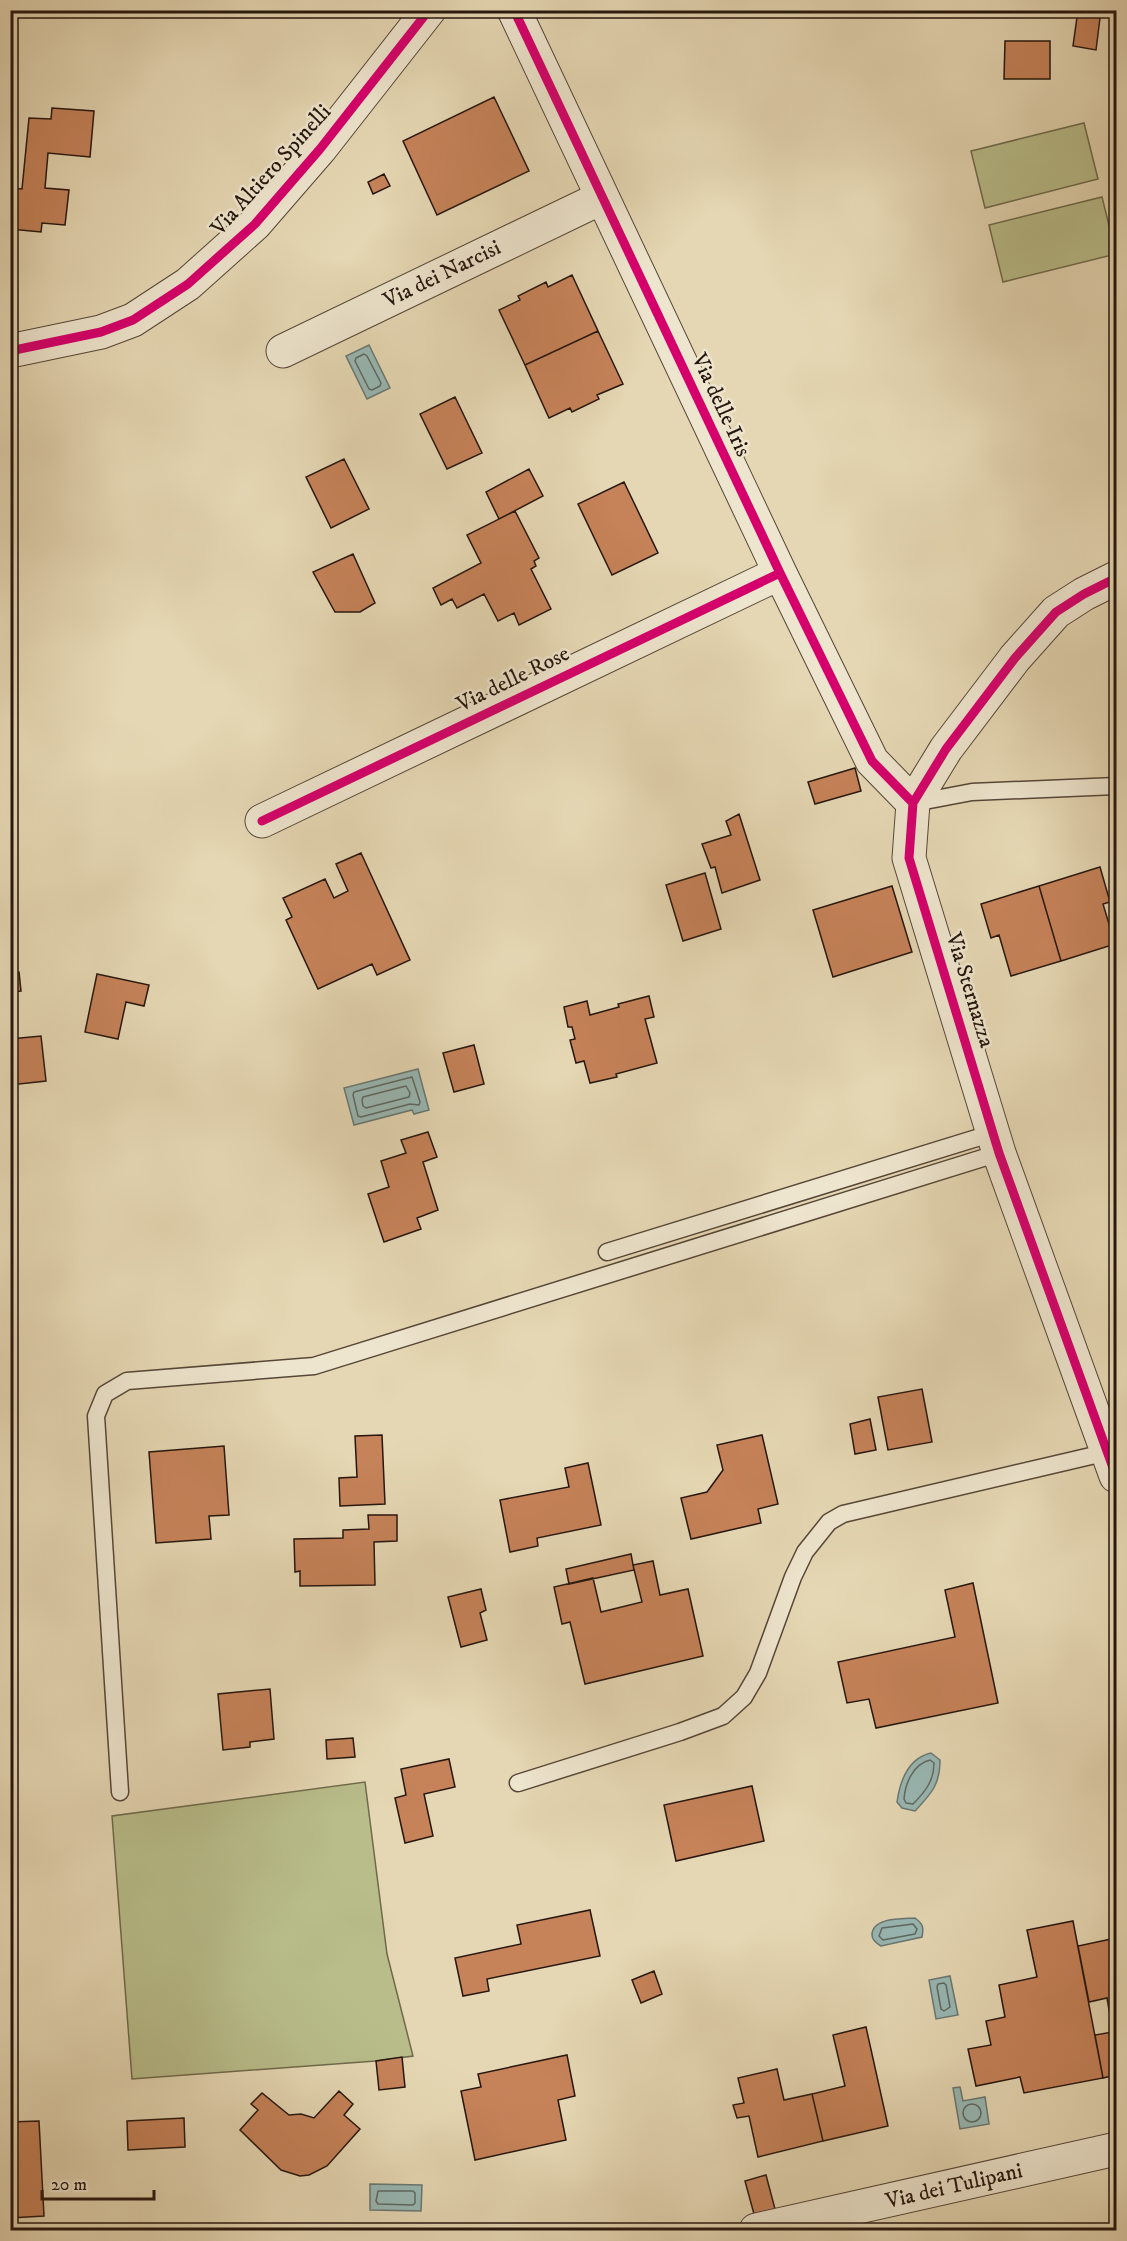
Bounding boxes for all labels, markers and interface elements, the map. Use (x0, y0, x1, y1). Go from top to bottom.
street label: Via Altiero Spinelli (204, 99, 337, 242)
street label: Via dei Narcisi (378, 234, 505, 314)
street label: Via delle Iris (685, 348, 757, 461)
street label: Via delle Rose (451, 640, 574, 718)
street label: Via Sternazza (939, 928, 1000, 1051)
street label: Via dei Tulipani (882, 2157, 1025, 2215)
scale bar (42, 2163, 154, 2201)
text: 20 m (51, 2174, 87, 2196)

